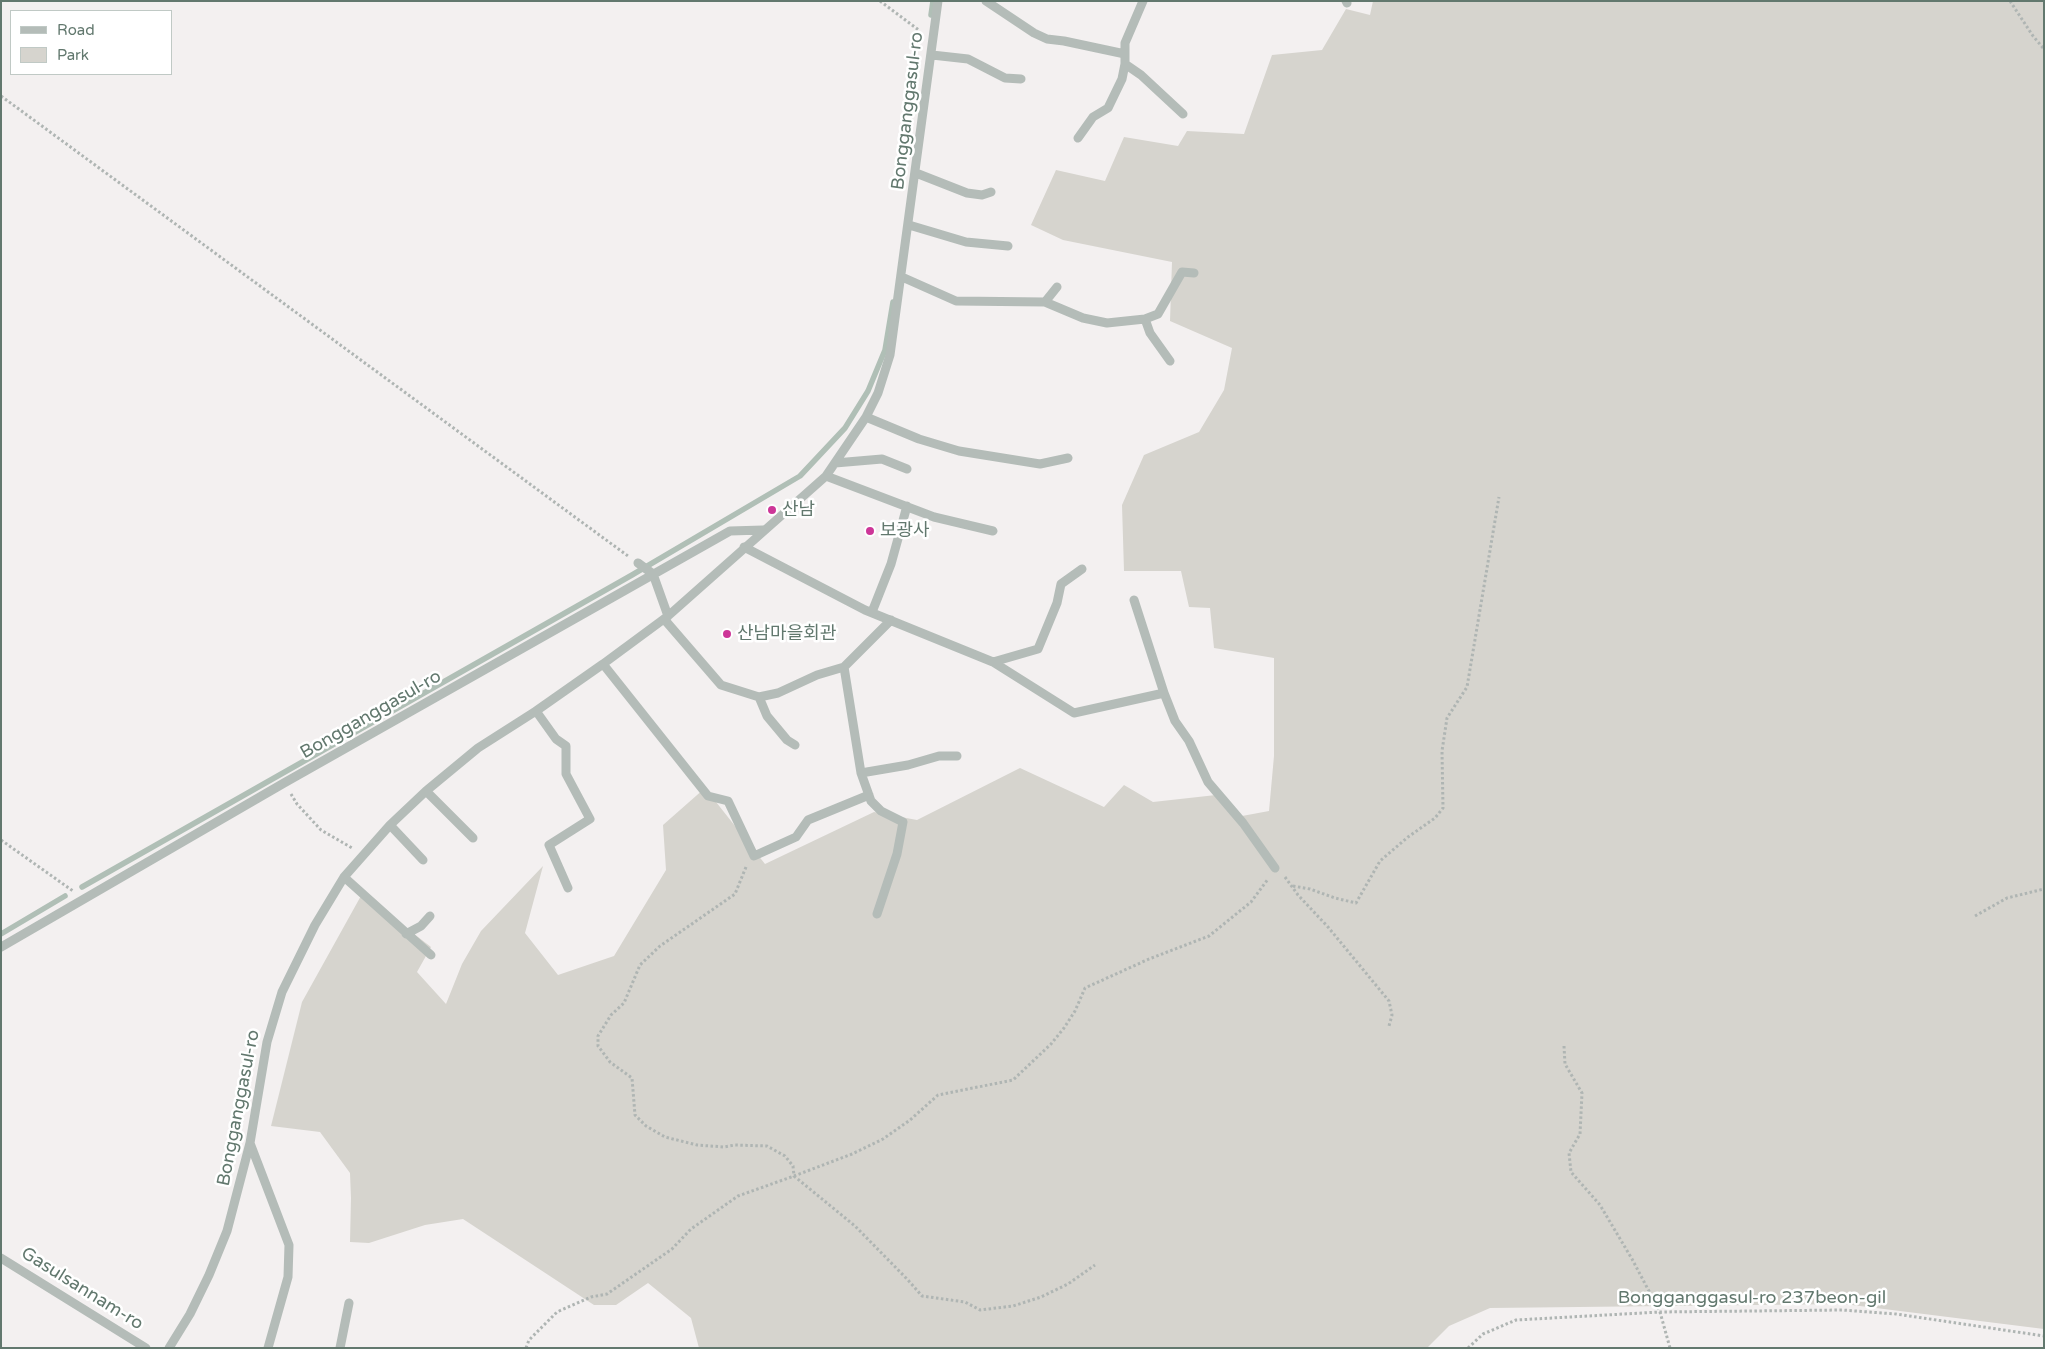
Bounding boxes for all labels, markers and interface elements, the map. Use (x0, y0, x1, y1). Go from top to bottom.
legend (10, 10, 172, 75)
text: Road (57, 21, 95, 39)
street label: Bongganggasul-ro (888, 31, 928, 191)
text: Park (57, 46, 89, 64)
place label: 산남 (782, 499, 815, 521)
marker: 산남 (766, 504, 778, 516)
place label: 보광사 (880, 520, 930, 542)
marker: 보광사 (864, 525, 876, 537)
place label: 산남마을회관 (737, 623, 836, 645)
marker: 산남마을회관 (721, 628, 733, 640)
street label: Bongganggasul-ro (297, 666, 445, 764)
street label: Bongganggasul-ro (213, 1028, 265, 1188)
street label: Gasulsannam-ro (17, 1243, 147, 1335)
street label: Bongganggasul-ro 237beon-gil (1618, 1287, 1886, 1309)

